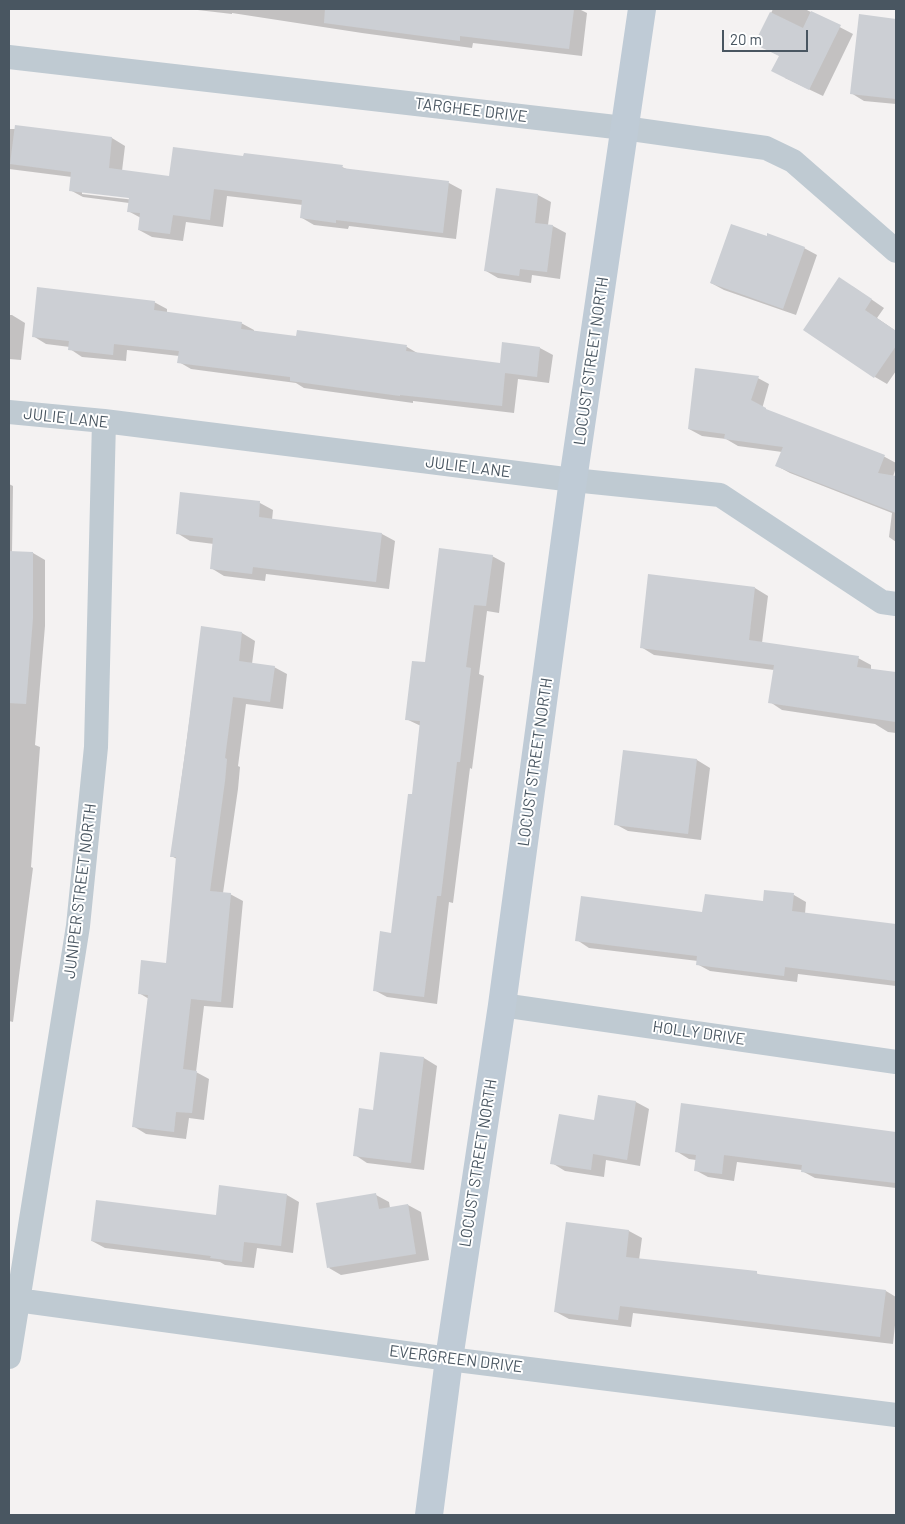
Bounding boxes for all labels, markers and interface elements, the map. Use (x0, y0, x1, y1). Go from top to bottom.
scale bar (725, 20, 811, 52)
text: 20 m (730, 30, 762, 48)
street label: TARGHEE DRIVE (414, 94, 528, 126)
street label: LOCUST STREET NORTH (570, 275, 612, 447)
street label: JULIE LANE (23, 404, 109, 432)
street label: JULIE LANE (424, 452, 512, 482)
street label: LOCUST STREET NORTH (514, 676, 556, 848)
street label: JUNIPER STREET NORTH (60, 802, 100, 980)
street label: HOLLY DRIVE (652, 1017, 746, 1049)
street label: LOCUST STREET NORTH (455, 1078, 501, 1248)
street label: EVERGREEN DRIVE (388, 1341, 524, 1377)

